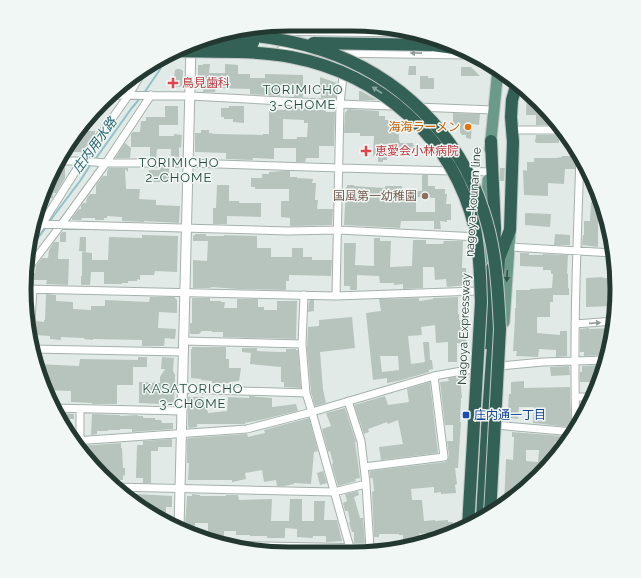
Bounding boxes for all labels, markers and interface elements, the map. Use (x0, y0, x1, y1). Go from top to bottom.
one-way arrow (409, 50, 422, 56)
place label: 鳥見歯科 (182, 76, 230, 90)
marker: 鳥見歯科 (167, 77, 179, 89)
district label: TORIMICHO 3-CHOME (263, 82, 344, 112)
one-way arrow (371, 87, 383, 94)
water label: 庄内用水路 (69, 114, 120, 176)
place label: 海海ラーメン (388, 120, 460, 134)
marker: 海海ラーメン (463, 122, 473, 132)
place label: 恵愛会小林病院 (375, 144, 459, 158)
marker: 恵愛会小林病院 (360, 145, 372, 157)
street label: nagoya-kounan line (462, 147, 484, 257)
district label: TORIMICHO 2-CHOME (139, 155, 220, 185)
place label: 国風第一幼稚園 (333, 189, 417, 203)
marker: 国風第一幼稚園 (420, 191, 430, 201)
one-way arrow (504, 270, 511, 282)
street label: Nagoya Expressway (455, 272, 473, 385)
one-way arrow (589, 319, 601, 326)
district label: KASATORICHO 3-CHOME (143, 381, 244, 411)
place label: 庄内通一丁目 (474, 408, 546, 422)
marker: 庄内通一丁目 (461, 410, 471, 420)

